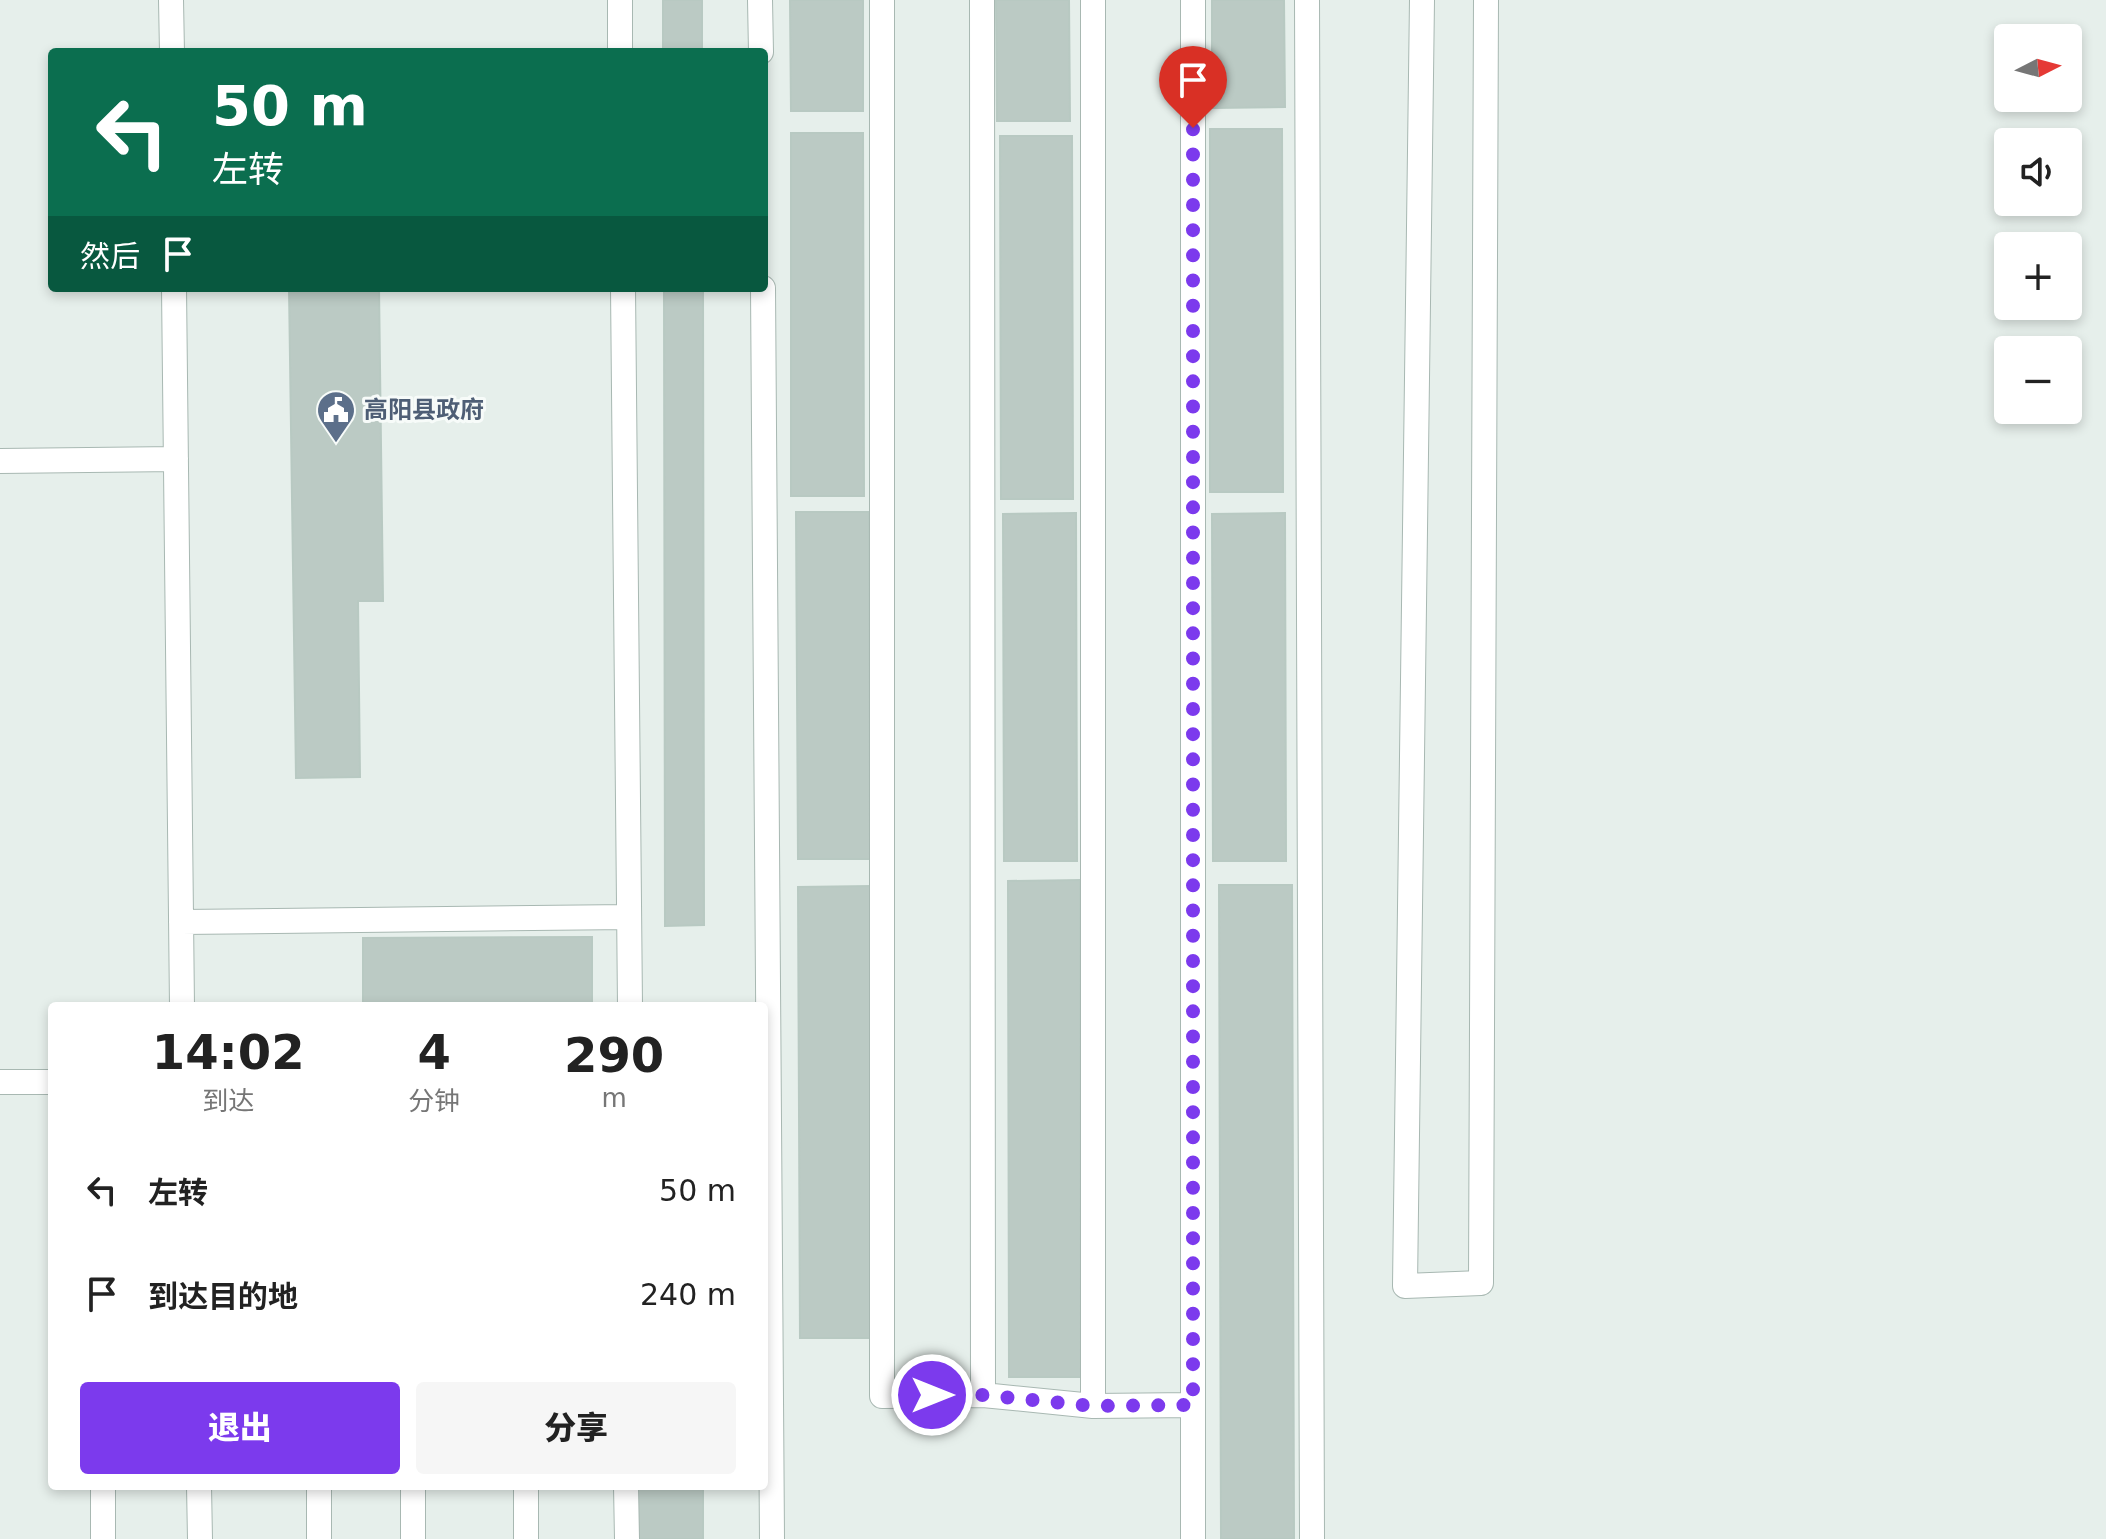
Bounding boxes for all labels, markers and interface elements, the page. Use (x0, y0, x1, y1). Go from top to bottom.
north arrow (1994, 24, 2082, 112)
map controls (1994, 24, 2082, 424)
pin (1159, 46, 1227, 128)
icon: arrive (1171, 58, 1215, 102)
text: 50 m (212, 73, 368, 138)
icon: left (80, 80, 184, 184)
button: sound (1994, 128, 2082, 216)
text: 左转 (212, 149, 284, 190)
icon: arrive (156, 232, 200, 276)
button: + (1994, 232, 2082, 320)
text: 然后 (80, 239, 140, 274)
button: − (1994, 336, 2082, 424)
public building icon: 高阳县政府 (315, 389, 357, 444)
place label: 高阳县政府 (364, 396, 484, 424)
text: 14:02 (152, 1024, 305, 1080)
text: 4 (418, 1024, 451, 1080)
text: 290 (564, 1027, 664, 1083)
text: m (601, 1083, 627, 1113)
text: 到达 (202, 1086, 254, 1116)
text: 分钟 (408, 1086, 460, 1116)
icon: left (80, 1168, 124, 1212)
text: 50 m (659, 1173, 736, 1208)
text: 左转 (148, 1175, 208, 1210)
icon: arrive (80, 1272, 124, 1316)
text: 240 m (640, 1277, 736, 1312)
text: 到达目的地 (148, 1279, 298, 1314)
position arrow (890, 1353, 974, 1437)
button: 退出 (80, 1382, 400, 1474)
button: 分享 (416, 1382, 736, 1474)

